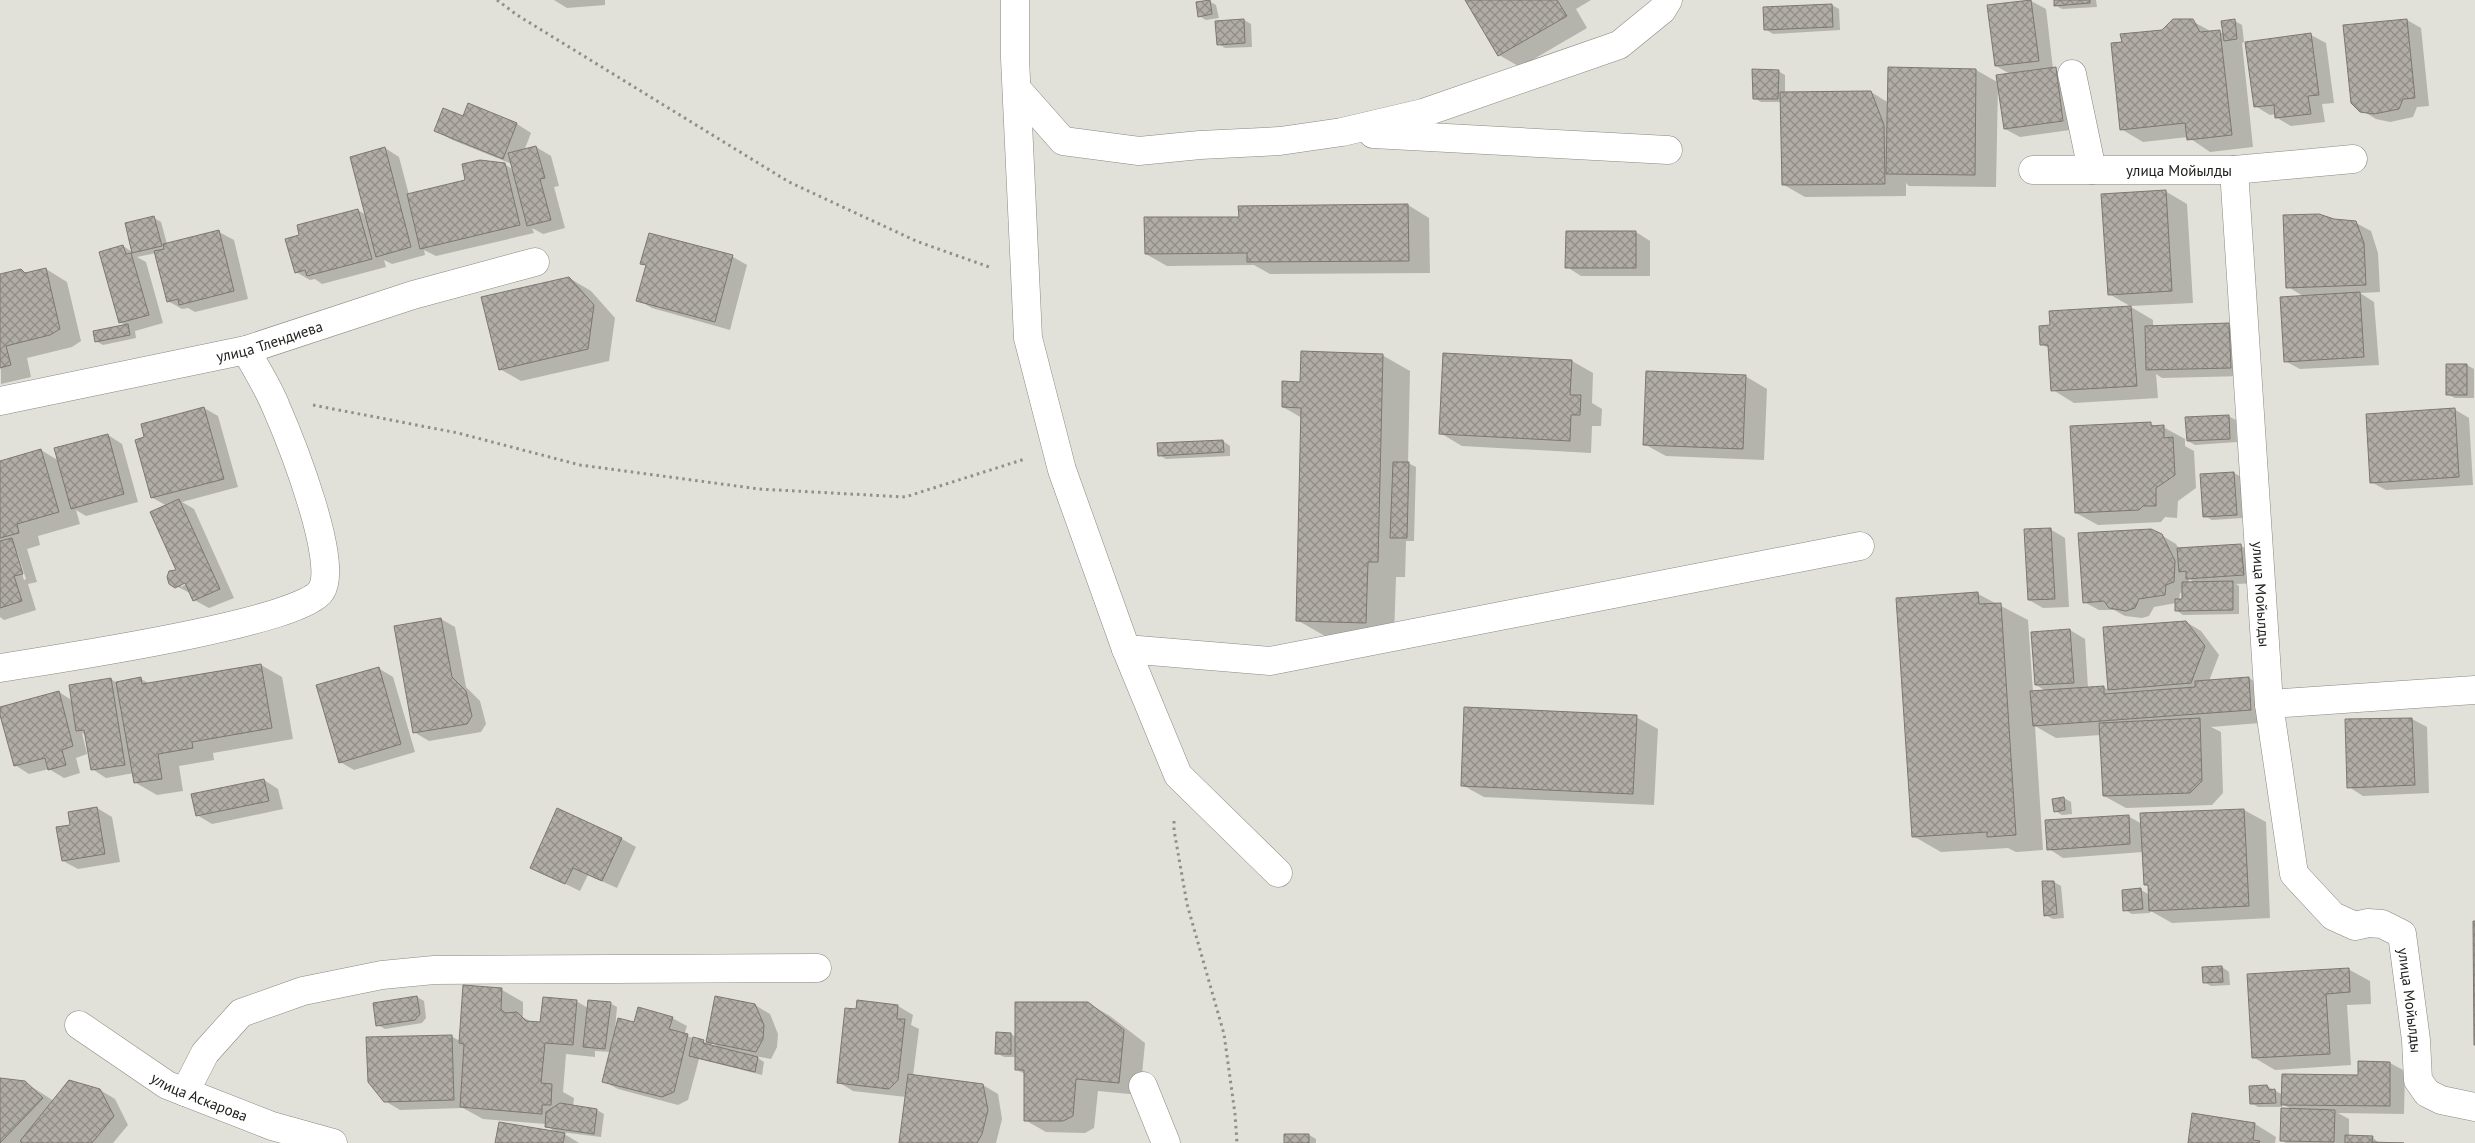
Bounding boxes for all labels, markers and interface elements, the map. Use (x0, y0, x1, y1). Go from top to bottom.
street label: улица Мойылды (2126, 161, 2232, 180)
street label: улица Тлендиева (214, 316, 325, 365)
street label: улица Мойылды (2249, 541, 2275, 648)
street label: улица Мойылды (2394, 947, 2426, 1053)
street label: улица Аскарова (148, 1068, 250, 1125)

